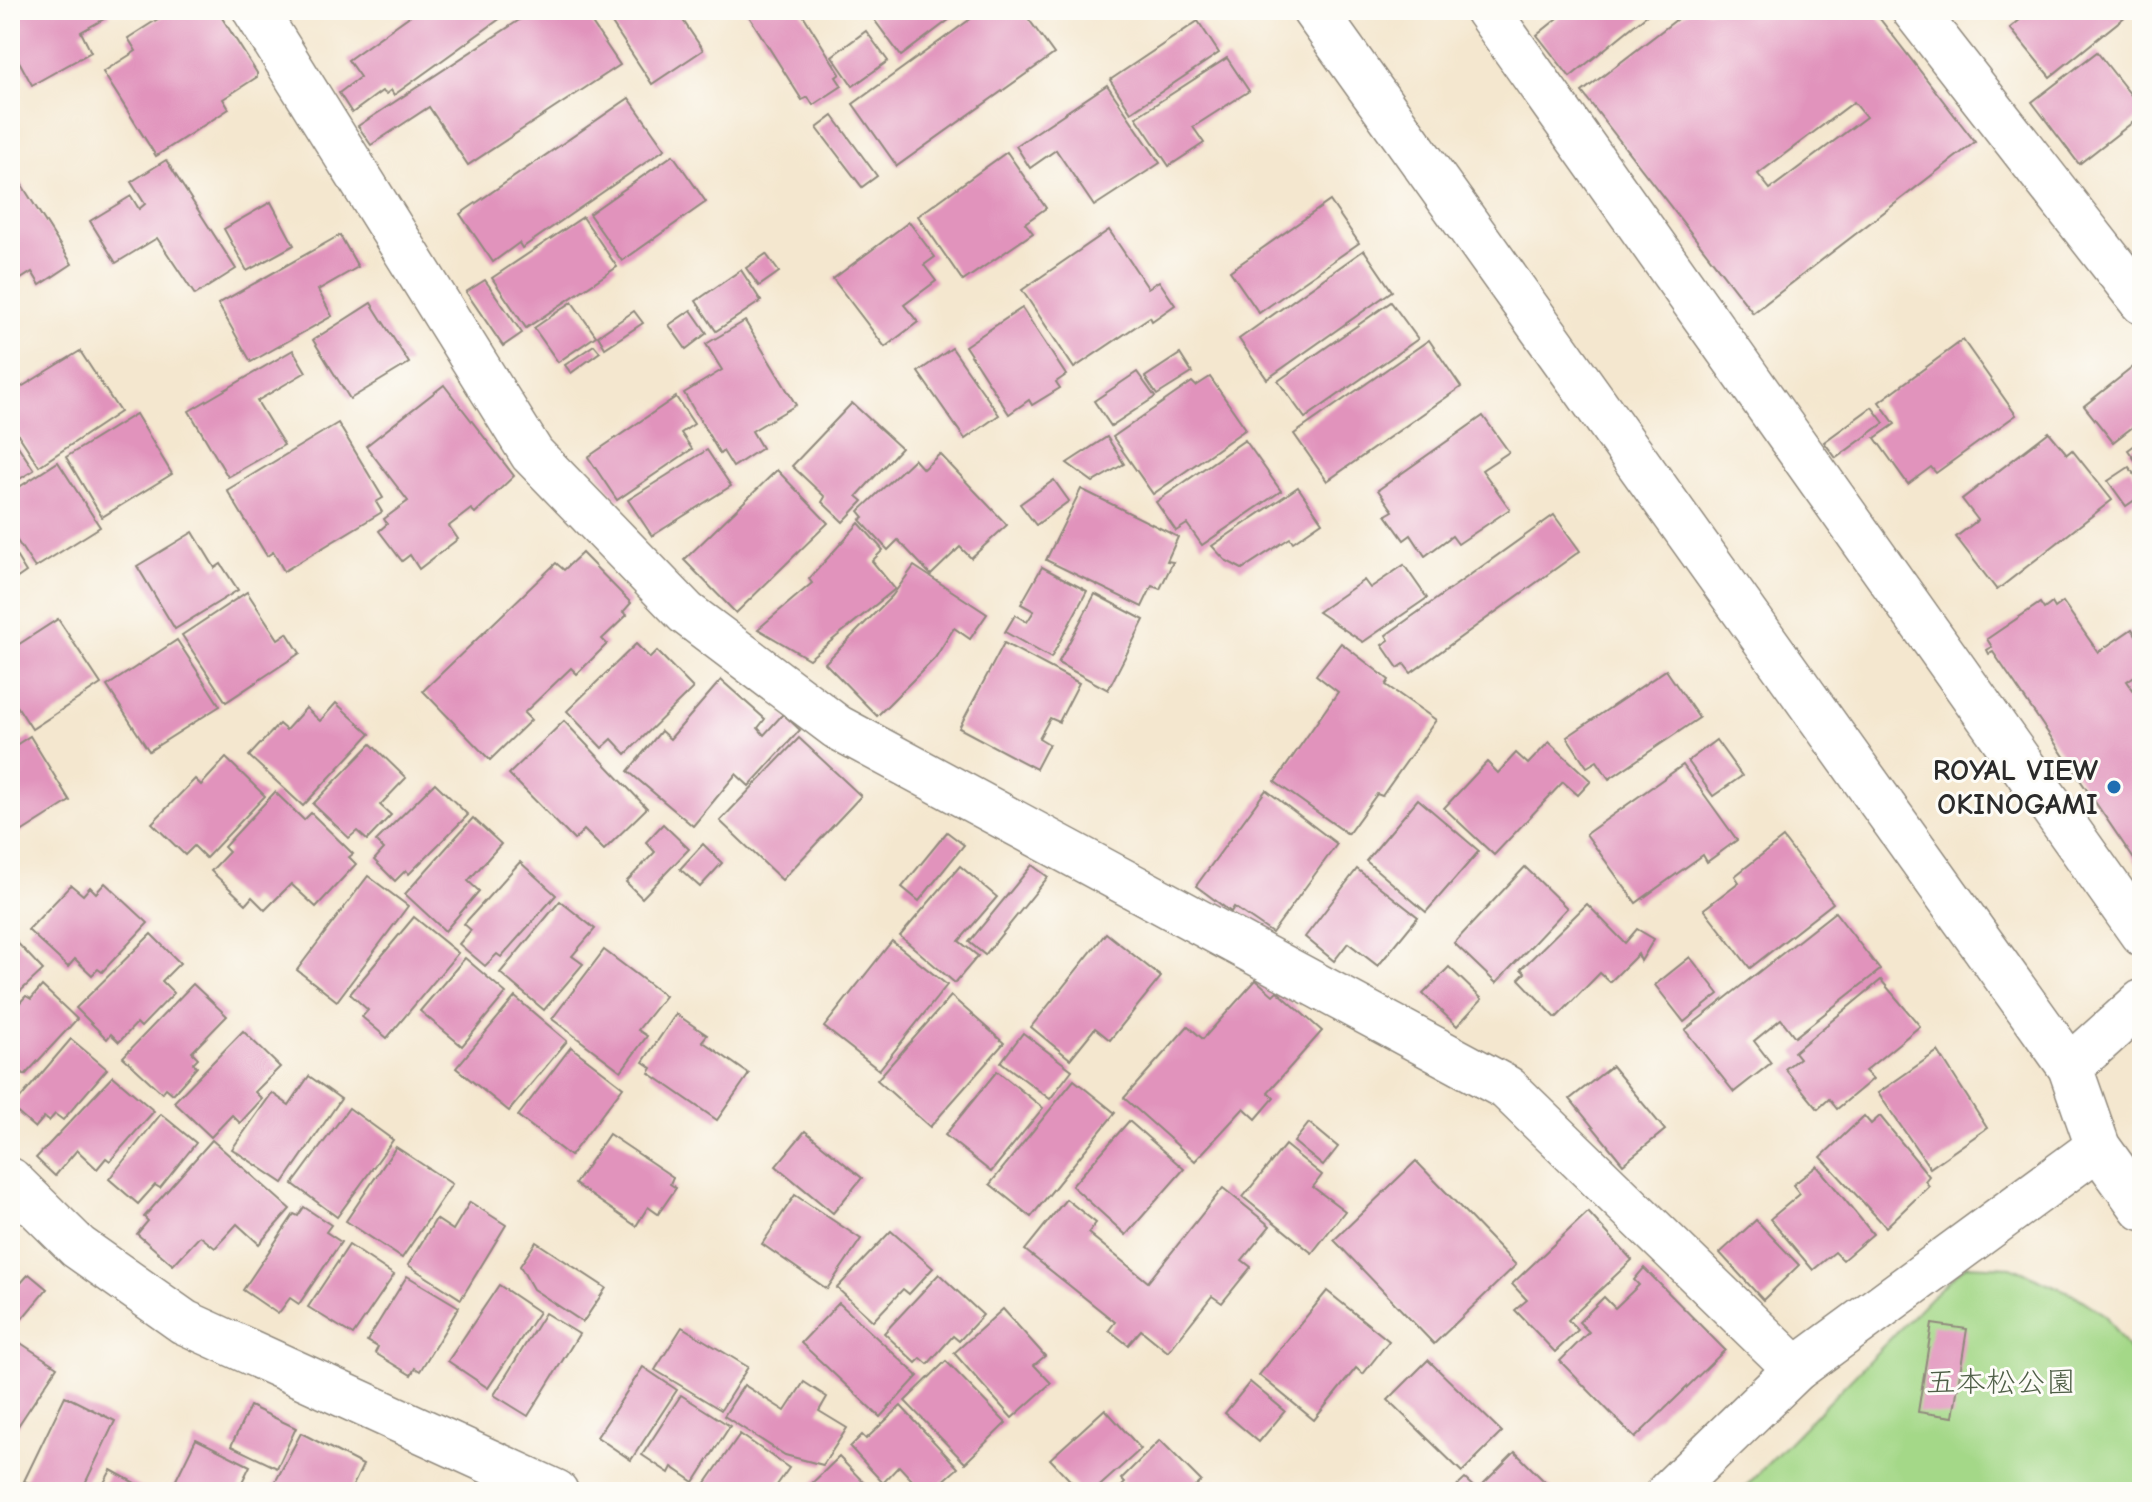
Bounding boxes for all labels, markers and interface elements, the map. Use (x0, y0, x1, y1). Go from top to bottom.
place label: ROYAL VIEW OKINOGAMI (1933, 753, 2099, 822)
marker: ROYAL VIEW OKINOGAMI (2105, 778, 2123, 796)
park label: 五本松公園 (1926, 1365, 2076, 1400)

